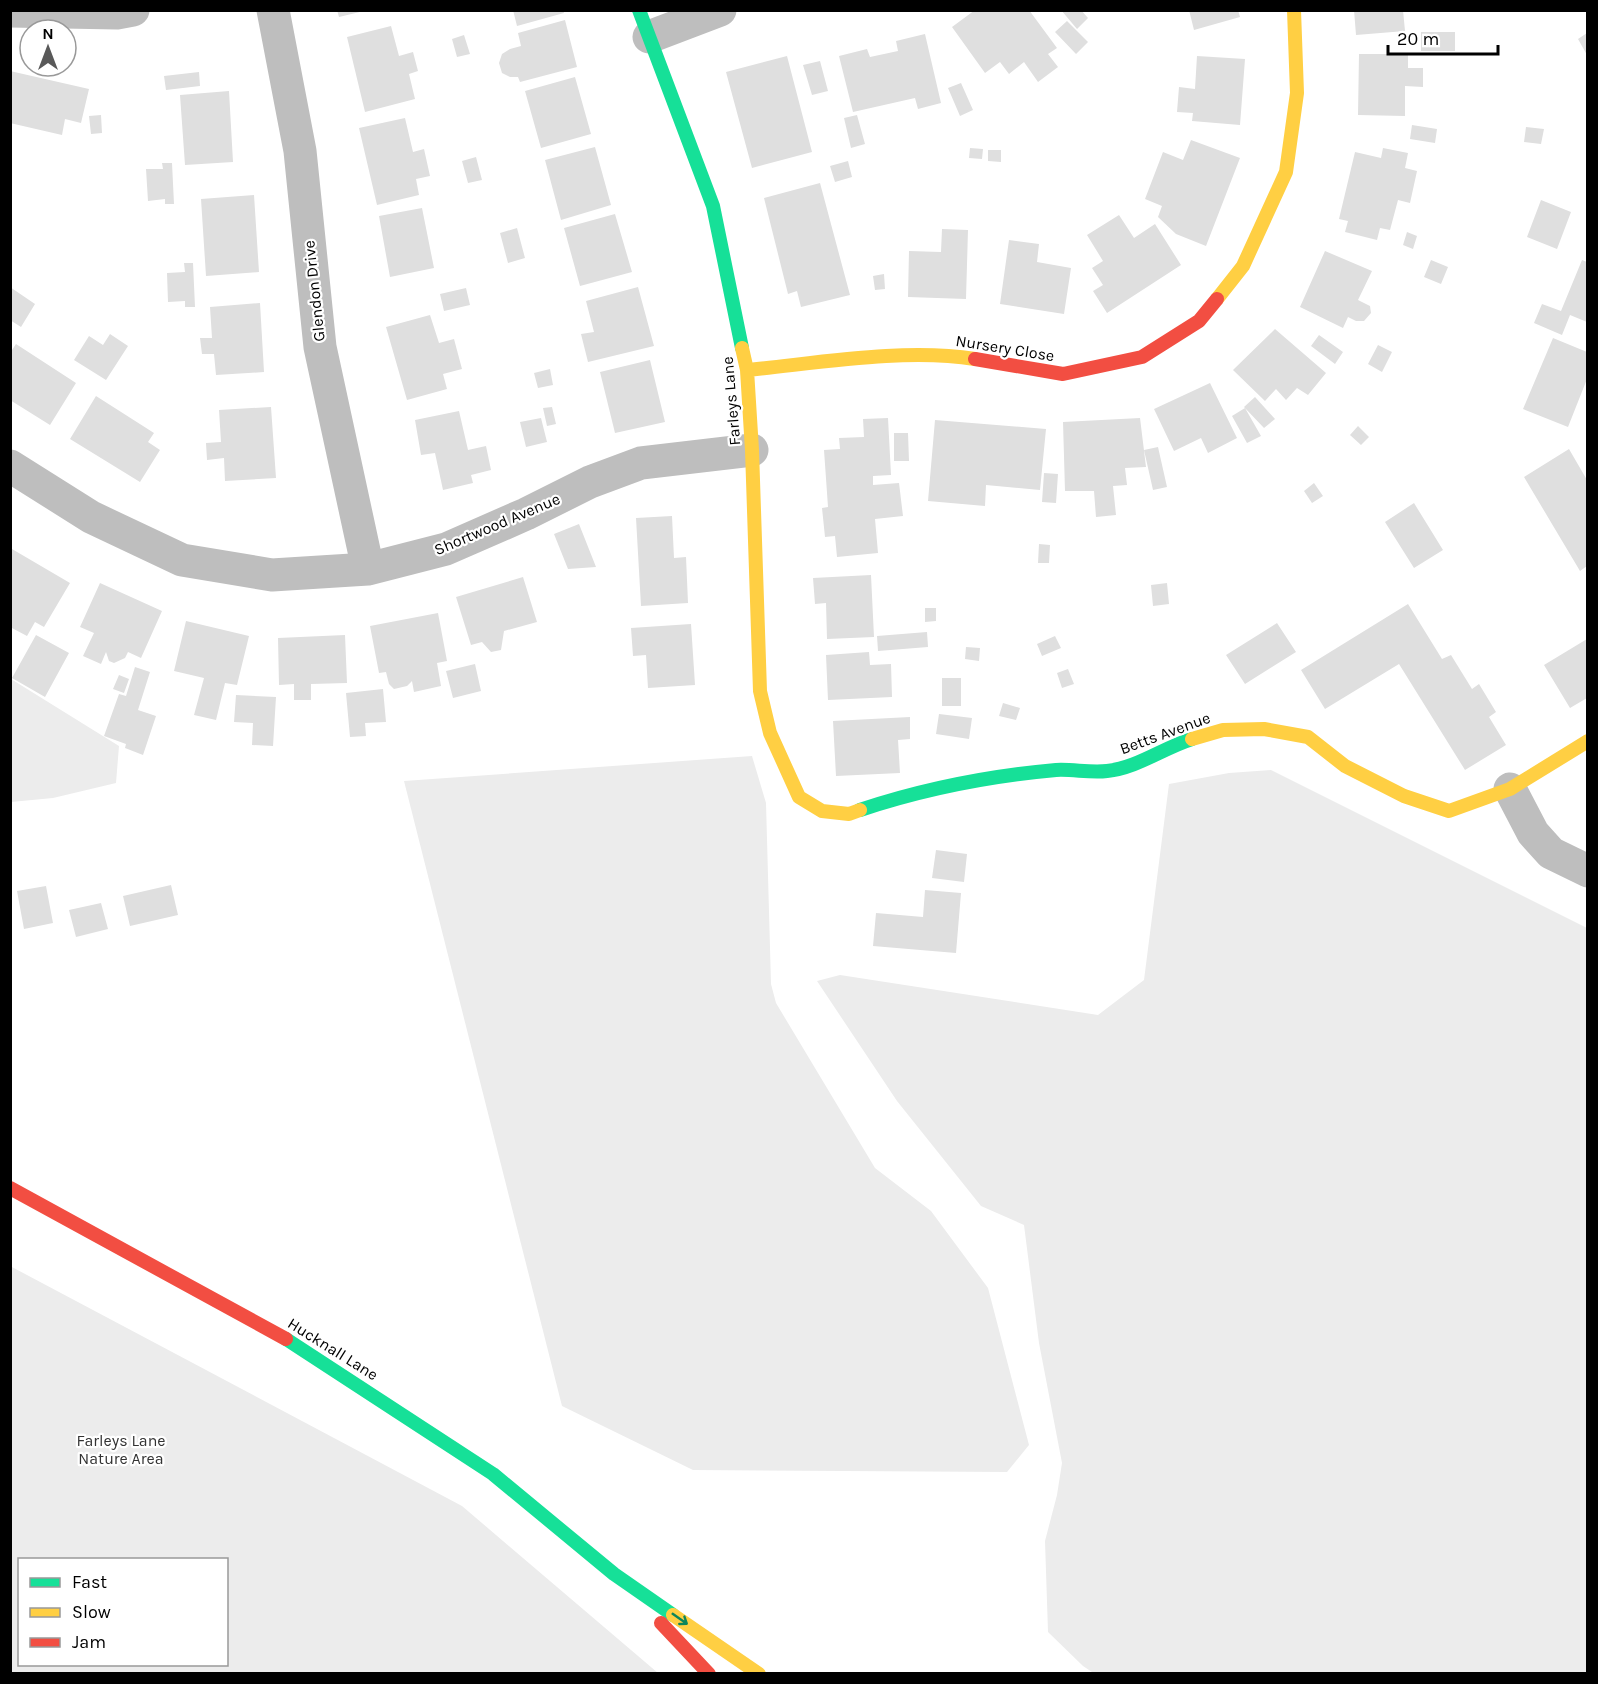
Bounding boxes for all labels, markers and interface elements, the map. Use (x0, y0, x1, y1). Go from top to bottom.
north arrow (18, 18, 78, 78)
scale bar (1388, 18, 1498, 56)
text: N (42, 24, 54, 43)
text: 20 m (1397, 28, 1439, 50)
street label: Glendon Drive (299, 239, 329, 343)
street label: Nursery Close (954, 331, 1056, 365)
street label: Farleys Lane (718, 356, 744, 446)
street label: Shortwood Avenue (431, 489, 563, 559)
street label: Betts Avenue (1117, 708, 1213, 758)
street label: Hucknall Lane (284, 1314, 382, 1384)
park label: Farleys Lane Nature Area (76, 1431, 166, 1468)
legend (18, 1558, 228, 1666)
text: Fast (72, 1571, 107, 1593)
text: Slow (72, 1601, 111, 1623)
one-way arrow (671, 1613, 687, 1625)
text: Jam (72, 1631, 106, 1653)

